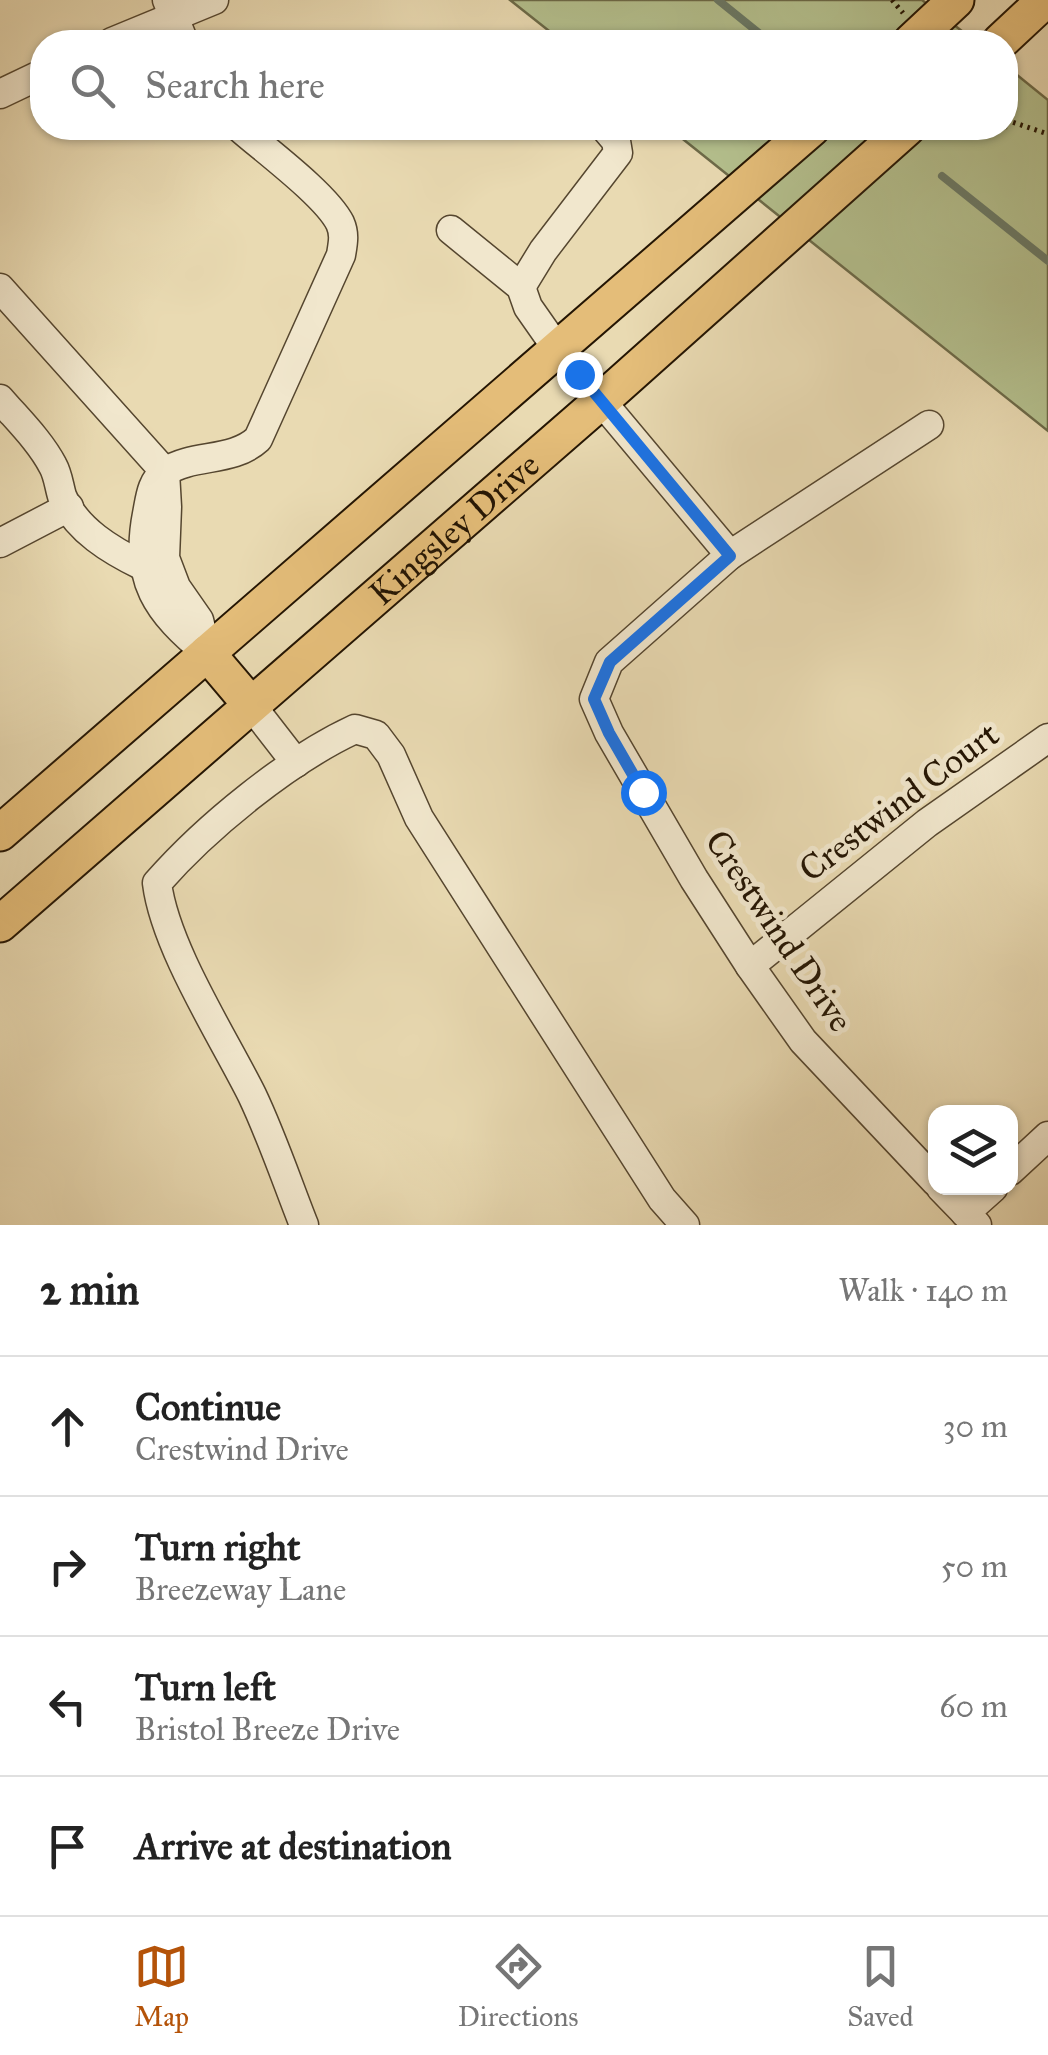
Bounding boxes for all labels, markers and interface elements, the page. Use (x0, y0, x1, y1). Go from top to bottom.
search box (30, 30, 1018, 140)
icon: search (65, 58, 120, 113)
text: Search here (145, 62, 325, 108)
route end (557, 352, 603, 398)
street label: Kingsley Drive (360, 443, 548, 614)
street label: Crestwind Court (791, 713, 1007, 891)
route start (621, 770, 667, 816)
street label: Crestwind Drive (696, 822, 862, 1040)
map controls (928, 1105, 1018, 1195)
button: layers (928, 1105, 1018, 1195)
text: 2 min (40, 1264, 139, 1316)
text: Walk · 140 m (838, 1271, 1008, 1310)
text: Continue (135, 1384, 281, 1430)
icon: ahead (40, 1399, 95, 1454)
text: 30 m (943, 1407, 1008, 1446)
text: Crestwind Drive (135, 1430, 349, 1469)
text: Turn right (135, 1524, 301, 1570)
icon: right (40, 1539, 95, 1594)
text: 50 m (941, 1547, 1008, 1586)
text: Breezeway Lane (135, 1570, 346, 1609)
text: Turn left (135, 1664, 276, 1710)
icon: left (40, 1679, 95, 1734)
text: 60 m (939, 1687, 1008, 1726)
text: Bristol Breeze Drive (135, 1710, 400, 1749)
icon: arrive (40, 1819, 95, 1874)
text: Arrive at destination (135, 1823, 452, 1869)
tab: Map (134, 1939, 189, 2034)
tab: Directions (458, 1939, 579, 2034)
tab: Saved (847, 1939, 914, 2034)

